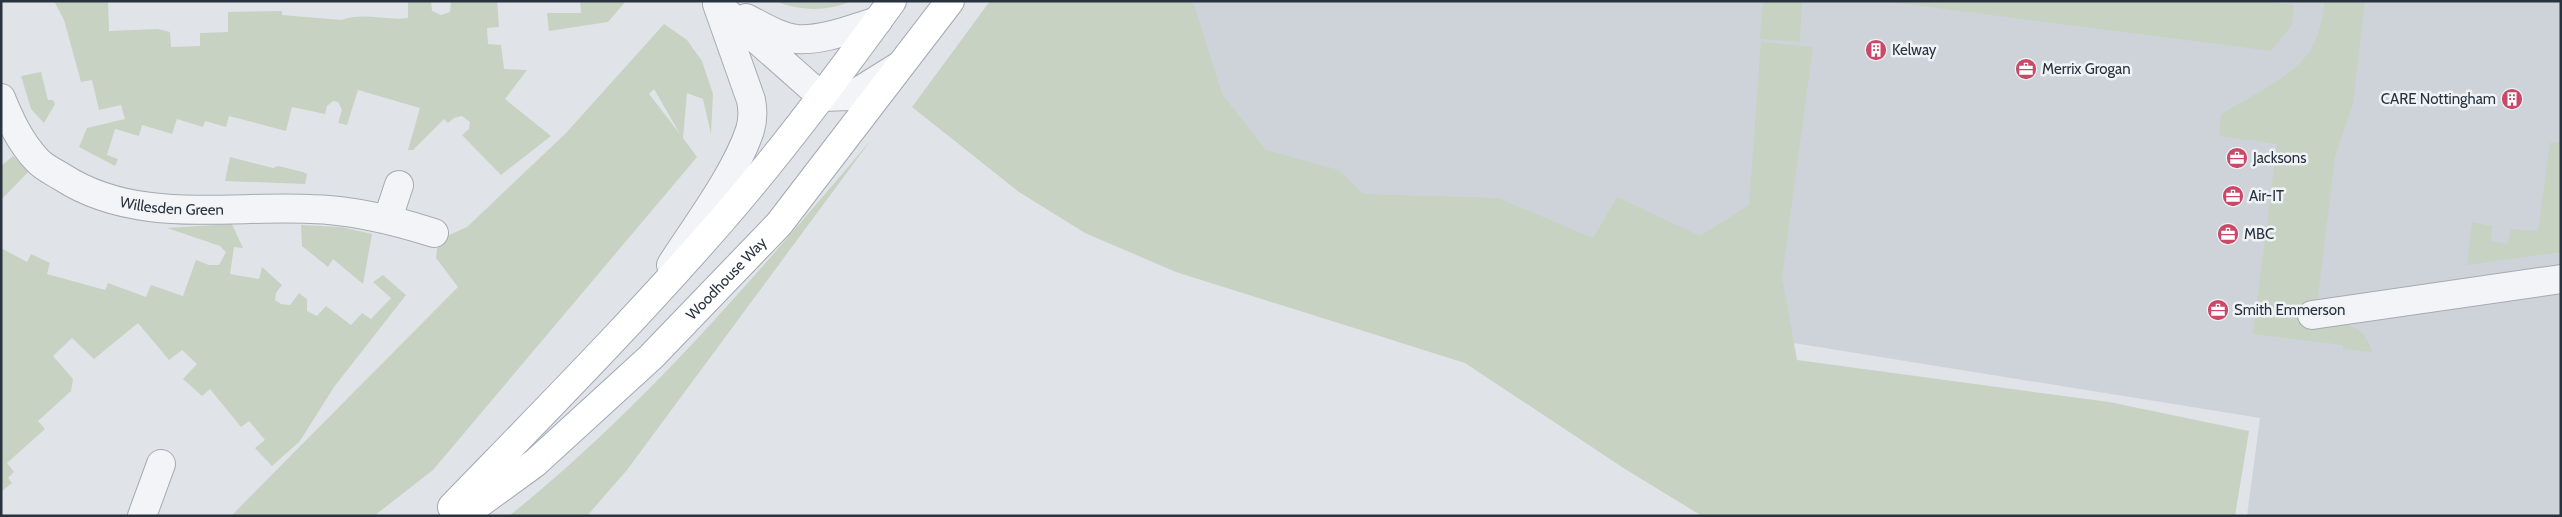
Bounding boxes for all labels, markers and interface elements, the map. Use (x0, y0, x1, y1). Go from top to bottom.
building icon: Kelway (1864, 38, 1888, 62)
place label: Kelway (1892, 41, 1937, 59)
office icon: Merrix Grogan (2014, 57, 2038, 81)
place label: Merrix Grogan (2042, 60, 2131, 78)
building icon: CARE Nottingham (2500, 87, 2524, 111)
place label: CARE Nottingham (2381, 90, 2496, 108)
office icon: Jacksons (2225, 146, 2249, 170)
place label: Jacksons (2252, 149, 2306, 167)
office icon: Air-IT (2221, 184, 2245, 208)
place label: Air-IT (2249, 187, 2284, 205)
street label: Willesden Green (118, 193, 224, 219)
office icon: MBC (2216, 222, 2240, 246)
place label: MBC (2244, 225, 2274, 243)
street label: Woodhouse Way (682, 233, 771, 324)
office icon: Smith Emmerson (2206, 298, 2230, 322)
place label: Smith Emmerson (2234, 301, 2345, 319)

